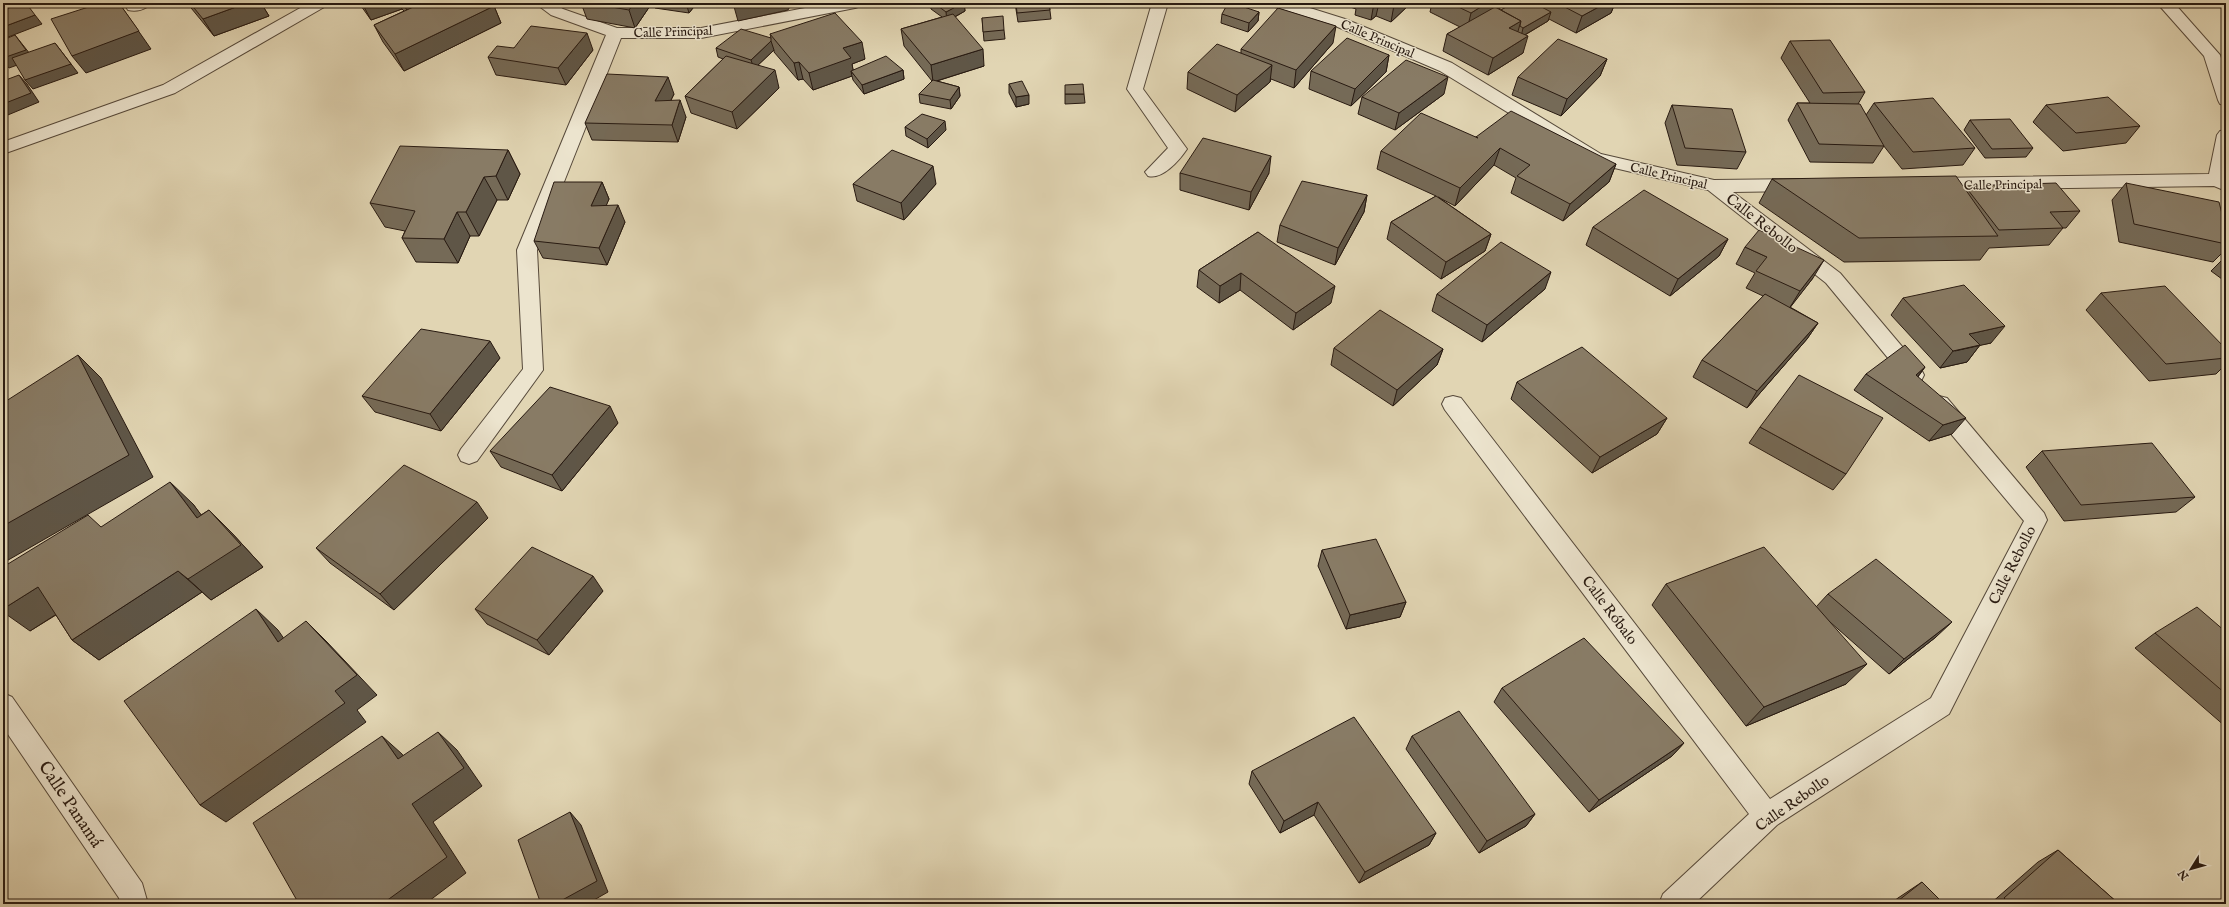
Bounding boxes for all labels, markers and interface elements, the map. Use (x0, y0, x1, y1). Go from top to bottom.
street label: Calle Principal (1338, 16, 1417, 63)
street label: Calle Principal (633, 23, 713, 42)
street label: Calle Principal (1628, 159, 1709, 194)
street label: Calle Principal (1964, 176, 2043, 195)
street label: Calle Rebollo (1722, 189, 1801, 257)
street label: Calle Rebollo (1984, 523, 2040, 608)
street label: Calle Róbalo (1577, 572, 1642, 649)
street label: Calle Panamá (32, 757, 107, 853)
street label: Calle Rebollo (1752, 771, 1833, 836)
north arrow (2171, 849, 2211, 889)
text: N (2175, 866, 2193, 883)

